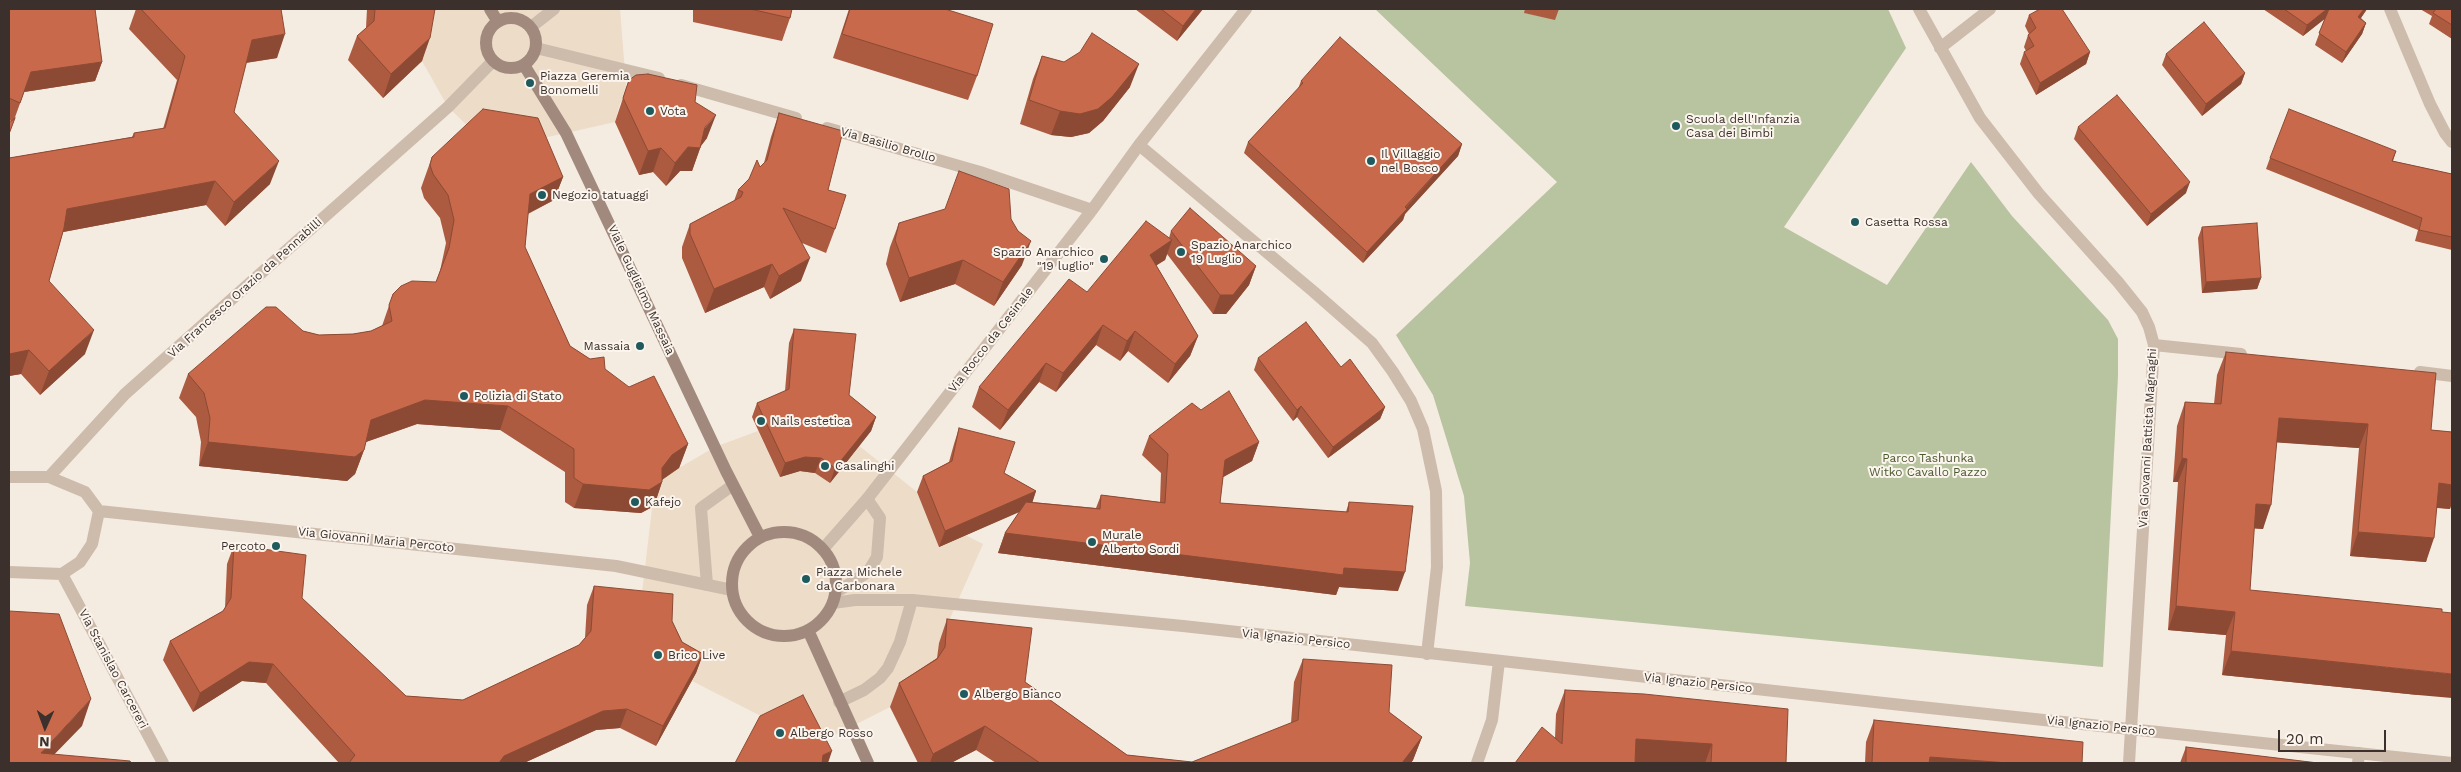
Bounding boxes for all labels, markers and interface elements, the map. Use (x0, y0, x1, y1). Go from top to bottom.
place label: Piazza Geremia Bonomelli (540, 69, 630, 97)
marker: Piazza Geremia Bonomelli (524, 77, 536, 89)
place label: Vota (660, 104, 686, 118)
marker: Vota (644, 105, 656, 117)
place label: Scuola dell'Infanzia Casa dei Bimbi (1686, 112, 1800, 140)
marker: Scuola dell'Infanzia Casa dei Bimbi (1670, 120, 1682, 132)
street label: Via Basilio Brollo (839, 125, 937, 165)
place label: Il Villaggio nel Bosco (1381, 147, 1441, 175)
marker: Il Villaggio nel Bosco (1365, 155, 1377, 167)
place label: Negozio tatuaggi (552, 188, 649, 202)
marker: Negozio tatuaggi (536, 189, 548, 201)
street label: Via Francesco Orazio da Pennabilli (165, 215, 325, 361)
place label: Casetta Rossa (1865, 215, 1948, 229)
marker: Casetta Rossa (1849, 216, 1861, 228)
street label: Viale Guglielmo Massaia (605, 223, 677, 357)
place label: Spazio Anarchico 19 Luglio (1191, 238, 1292, 266)
place label: Spazio Anarchico "19 luglio" (993, 245, 1094, 273)
marker: Spazio Anarchico 19 Luglio (1175, 246, 1187, 258)
marker: Spazio Anarchico "19 luglio" (1098, 253, 1110, 265)
street label: Via Rocco da Cesinale (945, 285, 1037, 395)
place label: Massaia (584, 339, 630, 353)
marker: Massaia (634, 340, 646, 352)
street label: Via Giovanni Battista Magnaghi (2136, 348, 2160, 528)
place label: Polizia di Stato (474, 389, 562, 403)
marker: Polizia di Stato (458, 390, 470, 402)
place label: Nails estetica (771, 414, 851, 428)
marker: Nails estetica (755, 415, 767, 427)
park label: Parco Tashunka Witko Cavallo Pazzo (1869, 451, 1987, 479)
place label: Casalinghi (835, 459, 894, 473)
marker: Casalinghi (819, 460, 831, 472)
place label: Kafejo (645, 495, 681, 509)
marker: Kafejo (629, 496, 641, 508)
street label: Via Giovanni Maria Percoto (297, 525, 455, 555)
place label: Murale Alberto Sordi (1102, 528, 1179, 556)
marker: Murale Alberto Sordi (1086, 536, 1098, 548)
place label: Percoto (221, 539, 266, 553)
marker: Percoto (270, 540, 282, 552)
place label: Piazza Michele da Carbonara (816, 565, 902, 593)
marker: Piazza Michele da Carbonara (800, 573, 812, 585)
street label: Via Stanislao Carcereri (75, 607, 151, 731)
street label: Via Ignazio Persico (1241, 626, 1351, 652)
place label: Brico Live (668, 648, 725, 662)
marker: Brico Live (652, 649, 664, 661)
street label: Via Ignazio Persico (1643, 670, 1753, 696)
place label: Albergo Bianco (974, 687, 1061, 701)
marker: Albergo Bianco (958, 688, 970, 700)
north arrow (20, 702, 70, 752)
street label: Via Ignazio Persico (2046, 713, 2156, 739)
scale bar (2281, 720, 2388, 752)
place label: Albergo Rosso (790, 726, 873, 740)
marker: Albergo Rosso (774, 727, 786, 739)
text: 20 m (2286, 730, 2324, 748)
text: N (39, 734, 50, 750)

